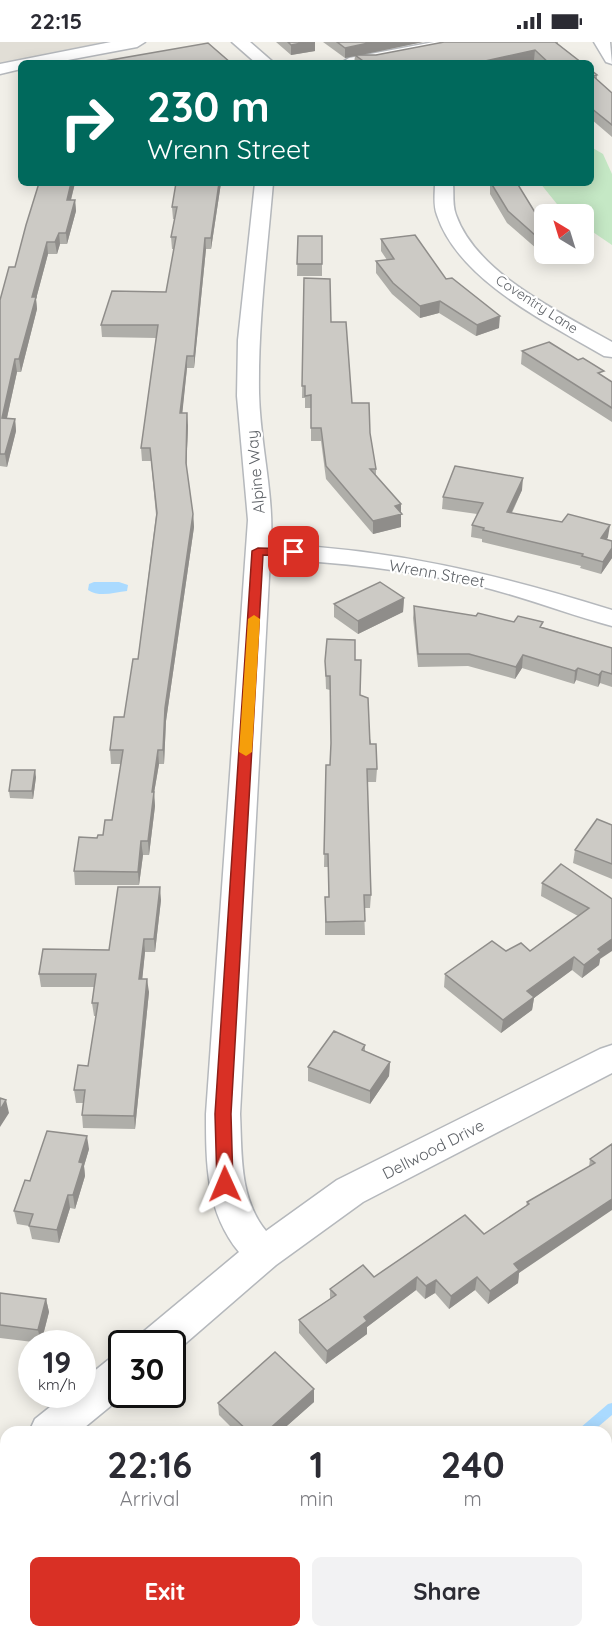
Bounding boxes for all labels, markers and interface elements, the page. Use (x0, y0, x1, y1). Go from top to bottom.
text: 22:15 (30, 7, 82, 35)
text: 230 m (147, 80, 270, 133)
icon: right (48, 84, 126, 162)
text: Wrenn Street (147, 132, 310, 166)
north arrow (534, 204, 594, 264)
map controls (534, 204, 594, 264)
street label: Coventry Lane (492, 271, 582, 337)
street label: Alpine Way (241, 429, 269, 515)
pin (268, 526, 319, 577)
icon: arrive (277, 535, 310, 568)
street label: Wrenn Street (388, 555, 486, 591)
street label: Dellwood Drive (379, 1115, 487, 1183)
position arrow (193, 1152, 257, 1216)
speed limit sign: 30 (108, 1330, 186, 1408)
text: 19 (43, 1343, 71, 1381)
text: km/h (38, 1375, 76, 1394)
text: 22:16 (107, 1442, 192, 1487)
text: 1 (309, 1442, 323, 1487)
text: 240 (441, 1442, 505, 1487)
text: Arrival (120, 1486, 180, 1511)
text: min (299, 1486, 334, 1511)
text: m (464, 1486, 482, 1511)
button: Exit (30, 1557, 300, 1626)
button: Share (312, 1557, 582, 1626)

